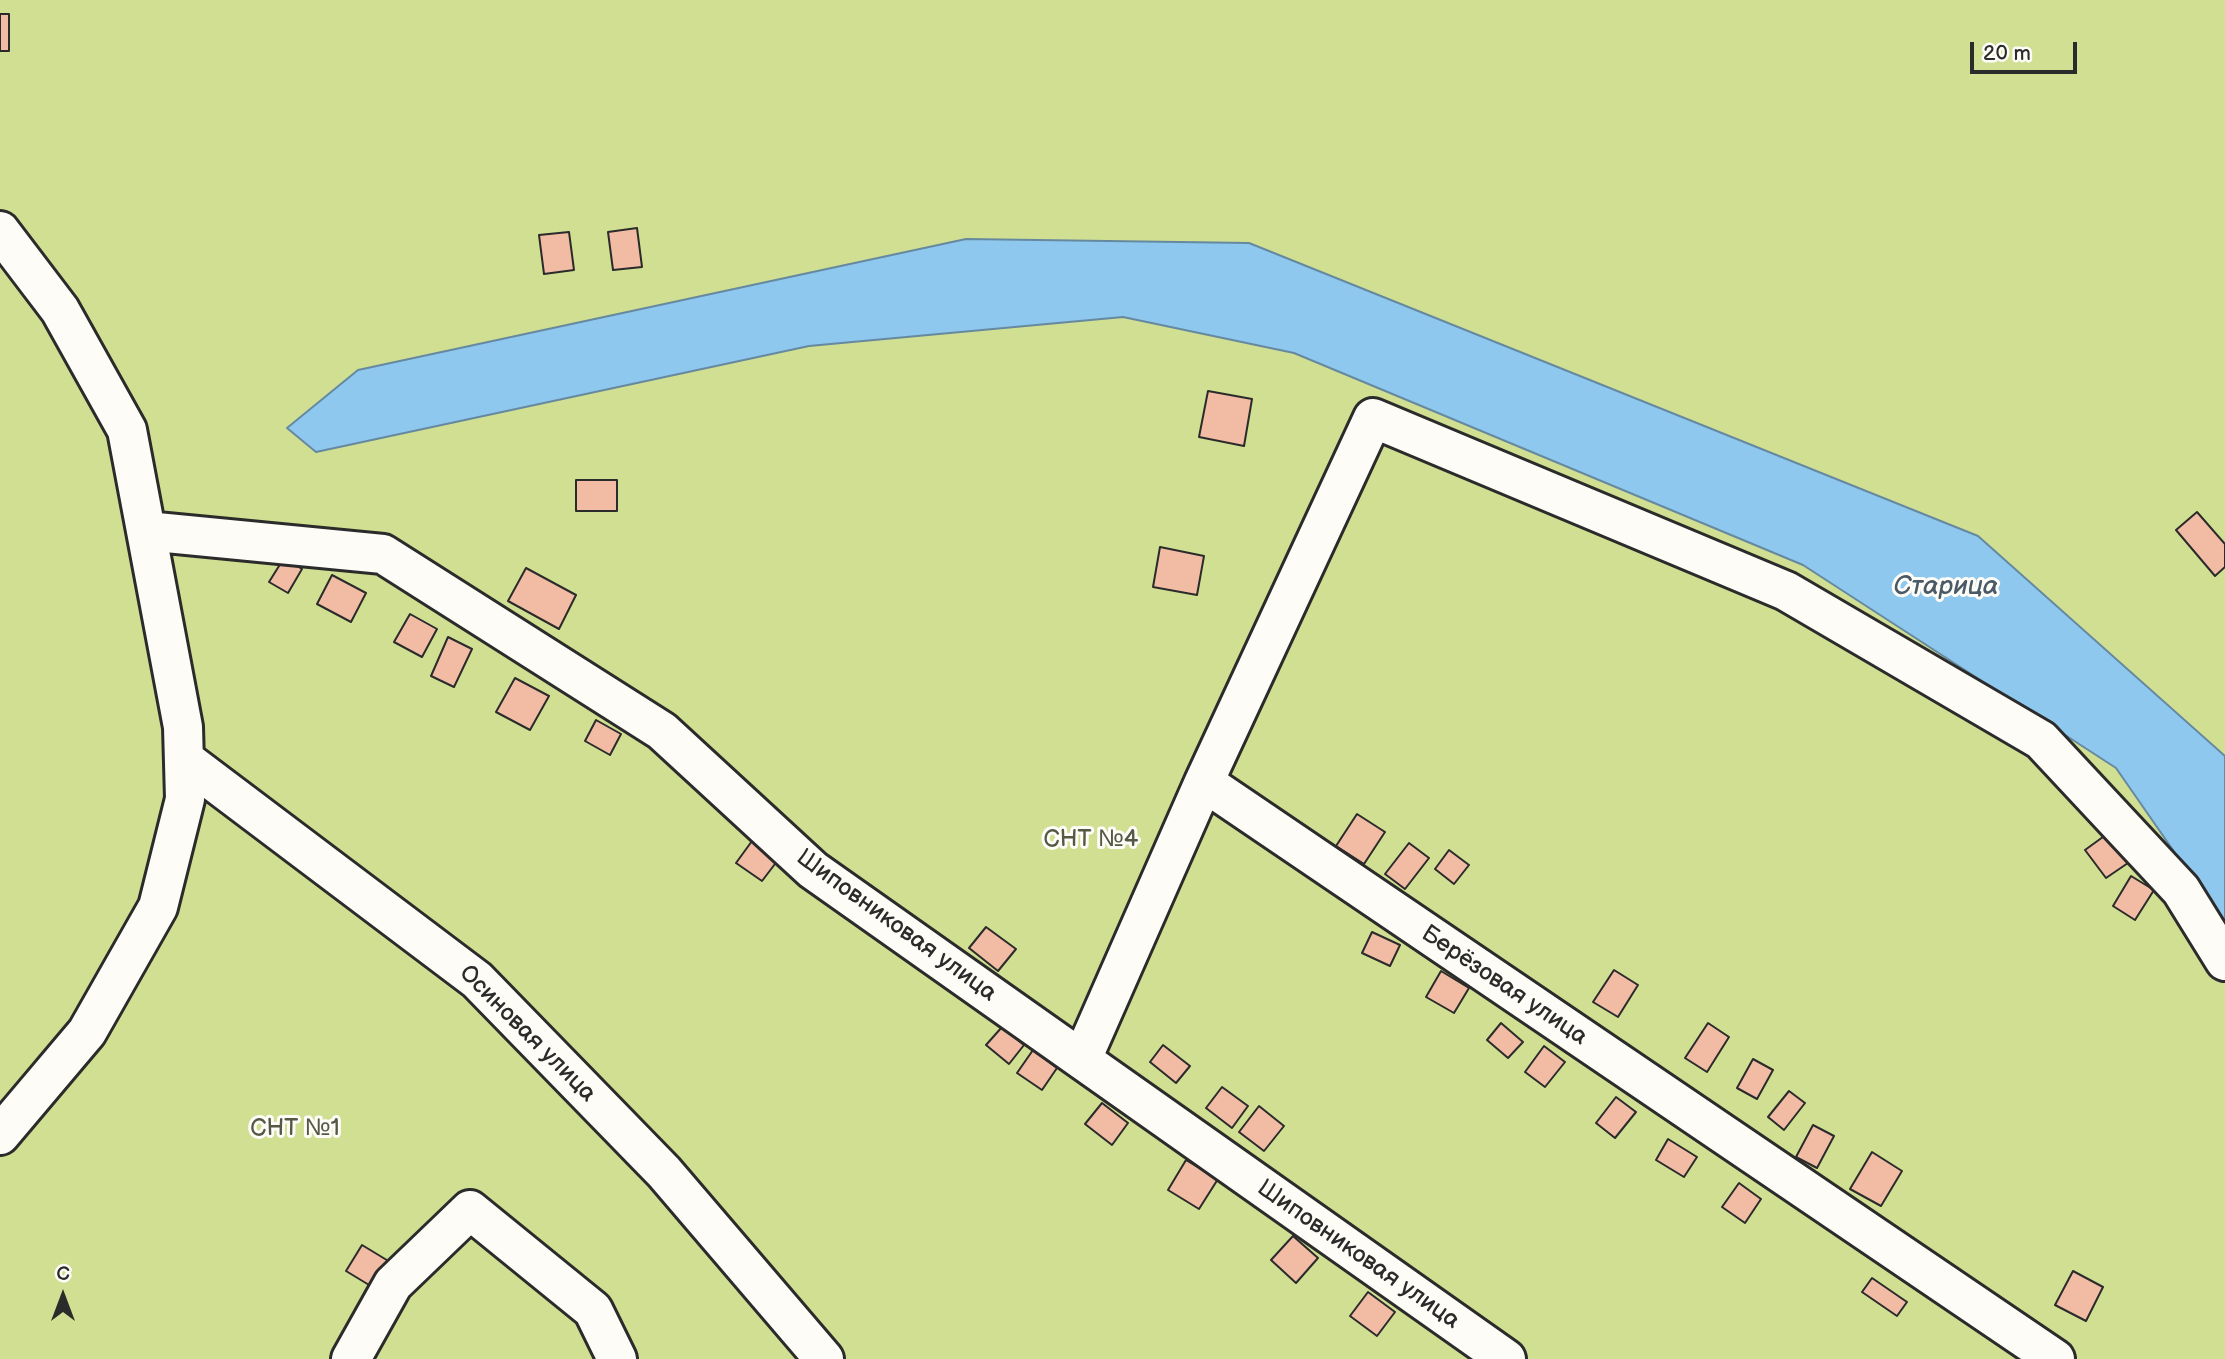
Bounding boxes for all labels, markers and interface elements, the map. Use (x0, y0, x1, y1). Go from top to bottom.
scale bar (1973, 28, 2080, 72)
text: 20 m (1983, 41, 2031, 66)
water label: Старица (1894, 571, 1998, 603)
park label: СНТ №4 (1044, 826, 1138, 854)
street label: Шиповниковая улица (790, 844, 1002, 1008)
street label: Берёзовая улица (1416, 920, 1592, 1052)
street label: Осиновая улица (453, 960, 601, 1108)
park label: СНТ №1 (250, 1115, 340, 1143)
street label: Шиповниковая улица (1251, 1174, 1465, 1336)
north arrow (28, 1261, 98, 1331)
text: С (56, 1263, 70, 1286)

